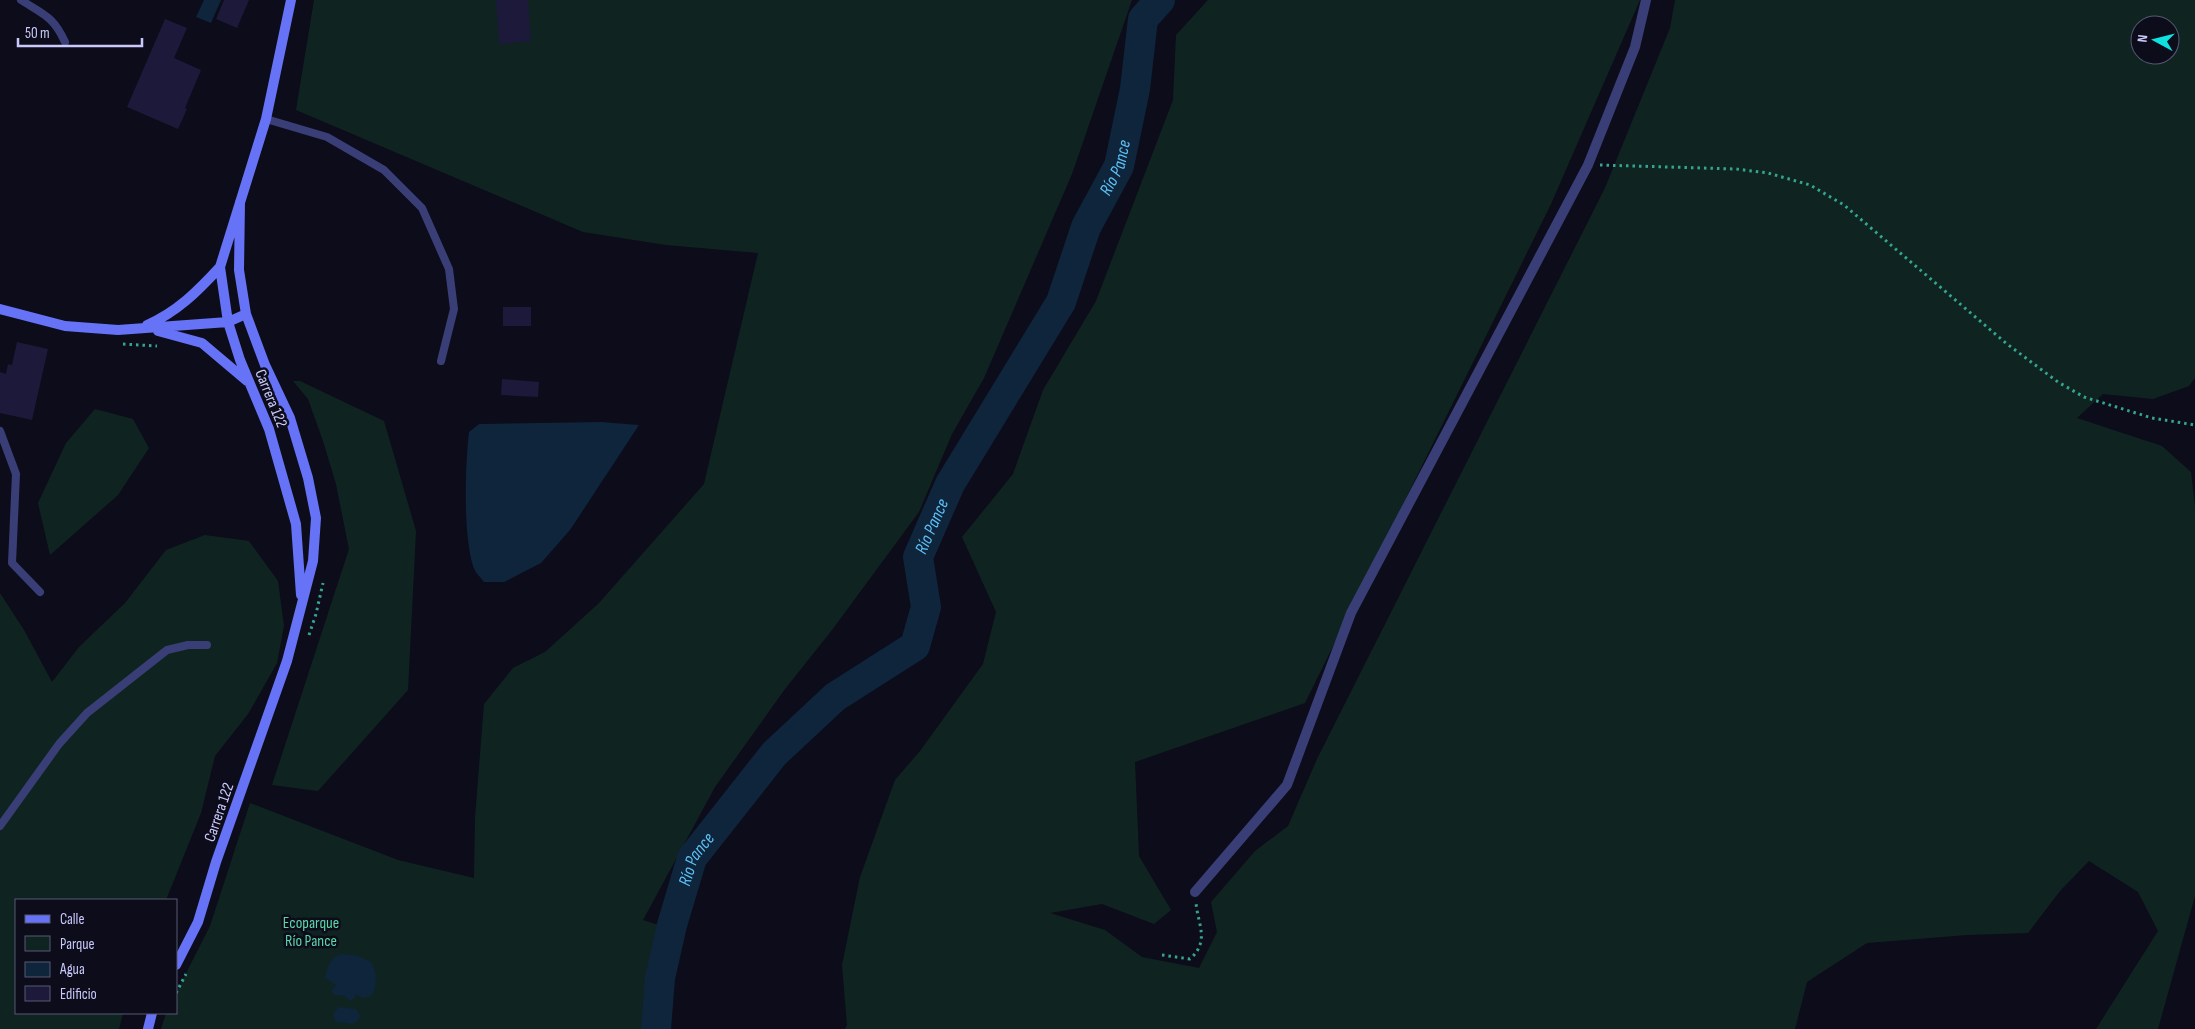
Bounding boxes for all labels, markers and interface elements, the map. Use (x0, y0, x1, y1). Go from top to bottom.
scale bar (18, 15, 141, 47)
north arrow (2130, 15, 2180, 65)
text: 50 m (25, 24, 50, 43)
text: N (2134, 34, 2151, 43)
water label: Río Pance (1095, 138, 1135, 199)
street label: Carrera 122 (250, 367, 291, 430)
water label: Río Pance (911, 496, 953, 557)
street label: Carrera 122 (201, 781, 238, 844)
water label: Río Pance (674, 829, 719, 888)
legend (15, 899, 178, 1014)
text: Calle (60, 910, 84, 929)
park label: Ecoparque Río Pance (283, 914, 339, 951)
text: Parque (60, 935, 95, 954)
text: Agua (59, 960, 85, 979)
text: Edificio (60, 985, 97, 1004)

